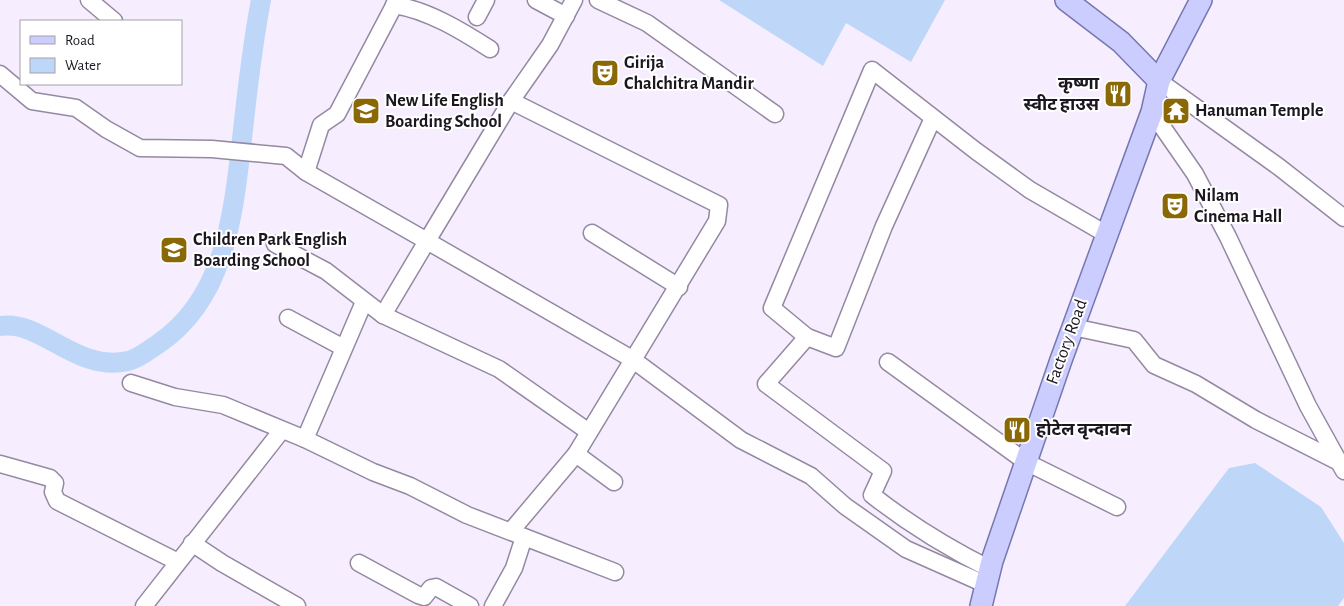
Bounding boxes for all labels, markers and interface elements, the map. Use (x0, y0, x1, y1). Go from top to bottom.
legend (20, 20, 182, 85)
text: Road (65, 33, 95, 48)
place label: Girija Chalchitra Mandir (624, 54, 754, 93)
text: Water (65, 58, 101, 73)
theatre icon: Girija Chalchitra Mandir (590, 58, 620, 88)
place label: कृष्णा स्वीट हाउस (1024, 75, 1100, 114)
restaurant icon: कृष्णा स्वीट हाउस (1103, 79, 1133, 109)
place label: New Life English Boarding School (385, 92, 504, 131)
school or university icon: New Life English Boarding School (351, 96, 381, 126)
temple icon: Hanuman Temple (1161, 96, 1191, 126)
place label: Hanuman Temple (1195, 102, 1323, 120)
place label: Nilam Cinema Hall (1194, 187, 1282, 226)
theatre icon: Nilam Cinema Hall (1160, 191, 1190, 221)
place label: Children Park English Boarding School (193, 231, 347, 270)
school or university icon: Children Park English Boarding School (159, 235, 189, 265)
street label: Factory Road (1043, 297, 1091, 387)
restaurant icon: होटेल वृन्दावन (1002, 415, 1032, 445)
place label: होटेल वृन्दावन (1036, 419, 1132, 440)

